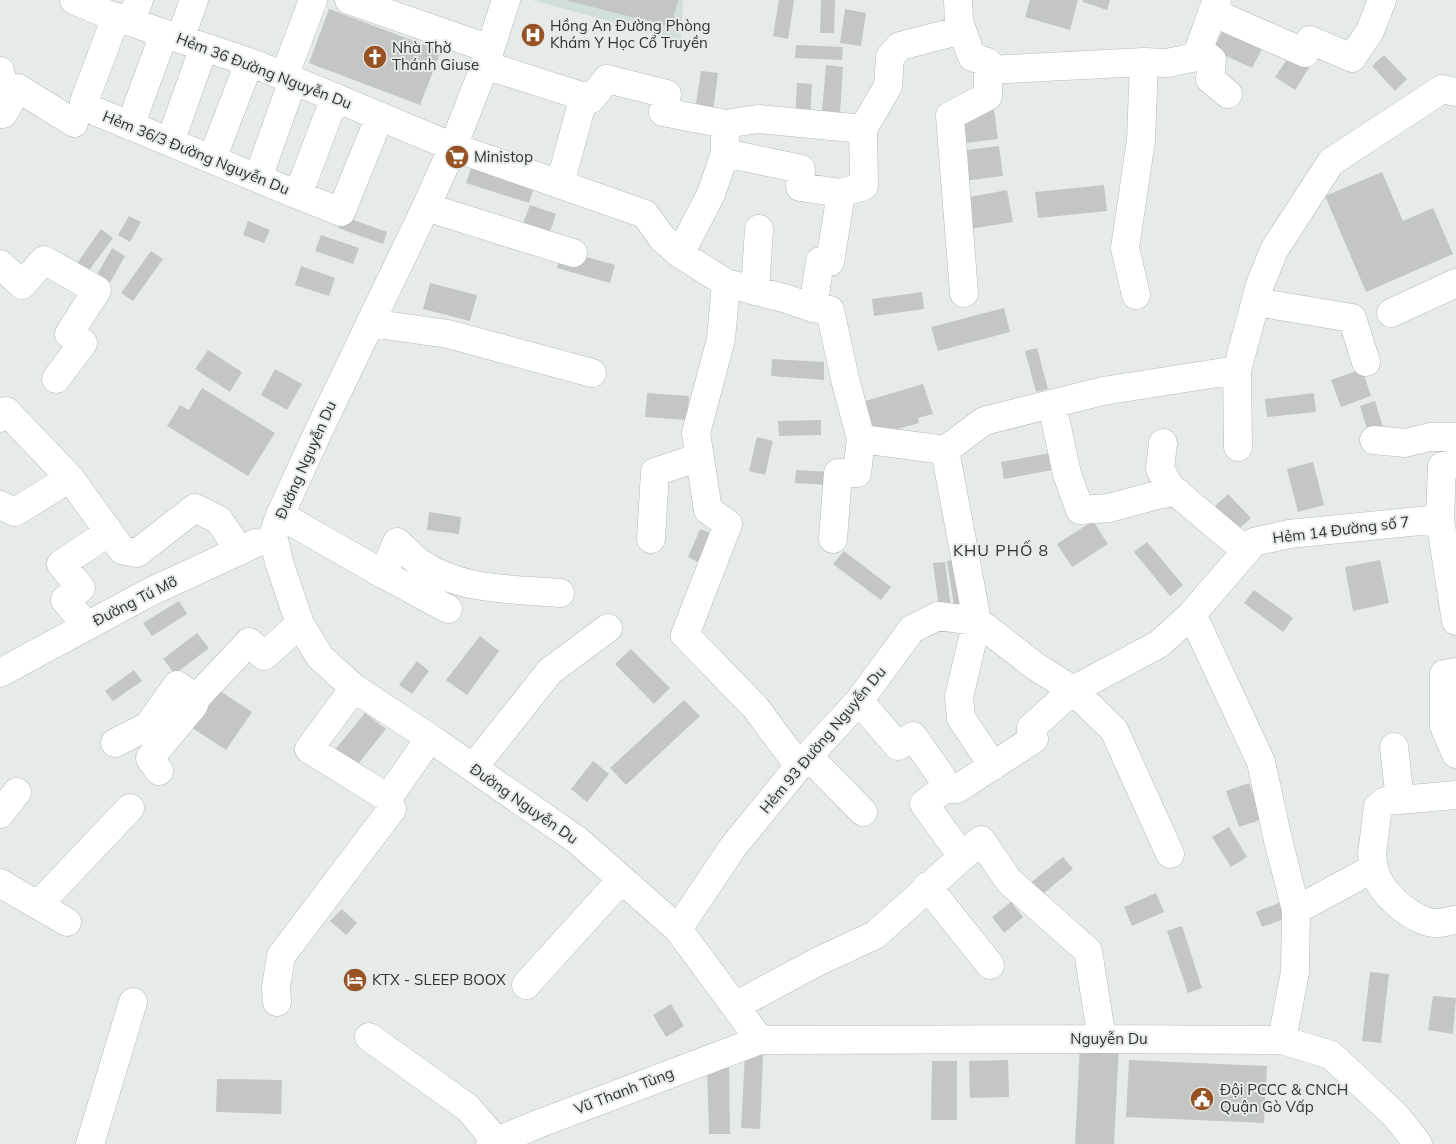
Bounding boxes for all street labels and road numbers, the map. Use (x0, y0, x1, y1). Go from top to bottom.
street label: Hẻm 36 Đường Nguyễn Du (174, 28, 355, 113)
street label: Hẻm 36/3 Đường Nguyễn Du (100, 106, 292, 199)
street label: Đường Nguyễn Du (271, 398, 340, 522)
street label: Hẻm 14 Đường số 7 (1271, 512, 1410, 547)
street label: Đường Tú Mỡ (89, 571, 180, 630)
street label: Hẻm 93 Đường Nguyễn Du (755, 662, 890, 817)
street label: Đường Nguyễn Du (467, 759, 582, 848)
street label: Nguyễn Du (1070, 1029, 1148, 1048)
street label: Vũ Thanh Tùng (571, 1063, 676, 1118)

